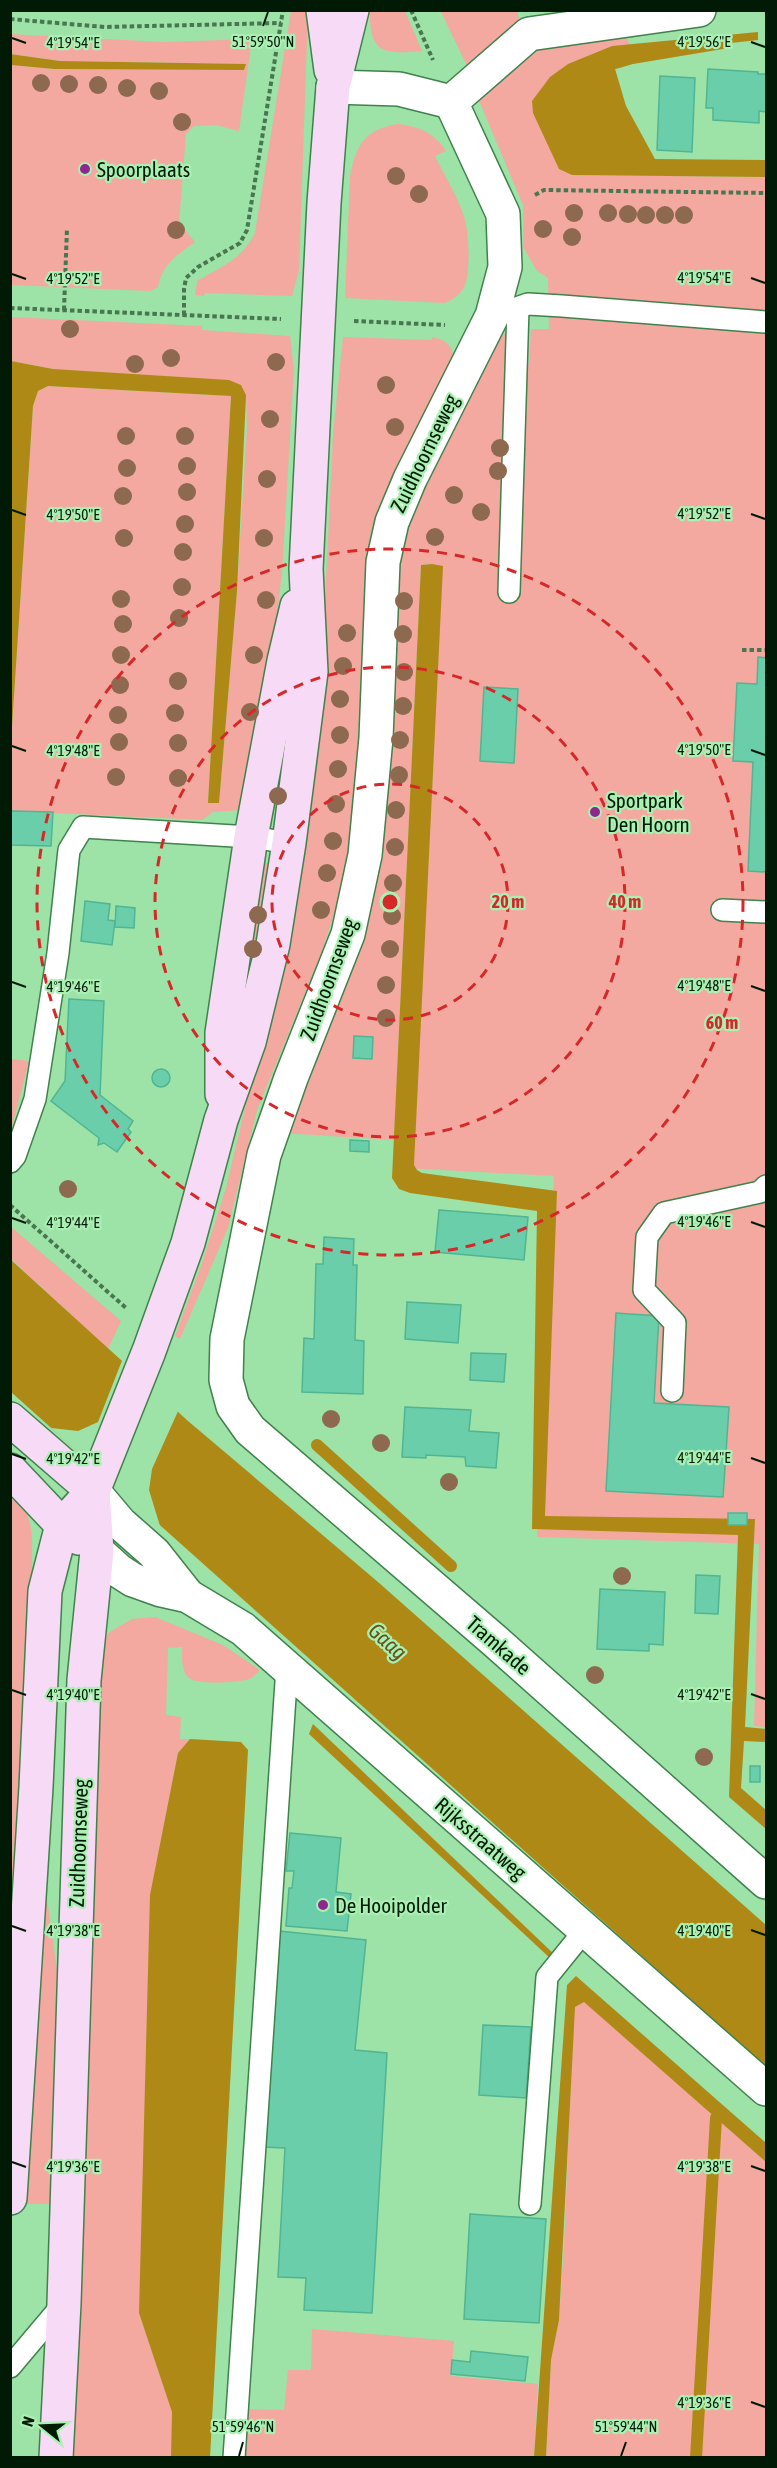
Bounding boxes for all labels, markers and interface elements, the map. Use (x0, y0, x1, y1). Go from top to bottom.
text: 51°59'50"N (232, 33, 294, 50)
text: 4°19'56"E (677, 33, 731, 50)
text: 4°19'54"E (46, 34, 100, 51)
place label: Spoorplaats (97, 157, 190, 181)
marker: Spoorplaats (78, 162, 92, 176)
text: 4°19'54"E (677, 269, 731, 286)
text: 4°19'52"E (46, 270, 100, 287)
street label: Zuidhoornseweg (385, 390, 463, 516)
text: 4°19'52"E (677, 505, 731, 522)
text: 4°19'50"E (46, 506, 100, 523)
text: 4°19'50"E (677, 741, 731, 758)
text: 4°19'48"E (46, 742, 100, 759)
place label: Sportpark Den Hoorn (607, 788, 690, 836)
marker: Sportpark Den Hoorn (588, 805, 602, 819)
text: 20 m (492, 891, 524, 912)
text: 40 m (608, 891, 641, 912)
centre of rings (380, 892, 400, 912)
street label: Zuidhoornseweg (295, 915, 361, 1043)
text: 4°19'48"E (677, 977, 731, 994)
text: 4°19'46"E (46, 978, 100, 995)
text: 60 m (706, 1012, 738, 1033)
text: 4°19'46"E (677, 1213, 731, 1230)
text: 4°19'44"E (46, 1214, 100, 1231)
text: 4°19'44"E (677, 1449, 731, 1466)
text: 4°19'42"E (46, 1450, 100, 1467)
street label: Tramkade (462, 1611, 536, 1679)
water label: Gaag (364, 1617, 412, 1665)
text: 4°19'40"E (46, 1686, 100, 1703)
text: 4°19'42"E (677, 1686, 731, 1703)
street label: Zuidhoornseweg (64, 1778, 92, 1908)
street label: Rijksstraatweg (431, 1792, 531, 1884)
place label: De Hooipolder (335, 1893, 448, 1917)
marker: De Hooipolder (316, 1898, 330, 1912)
text: 4°19'38"E (46, 1922, 100, 1939)
text: 4°19'40"E (677, 1922, 731, 1939)
text: 4°19'36"E (46, 2158, 100, 2175)
text: 4°19'38"E (677, 2158, 731, 2175)
text: 4°19'36"E (677, 2394, 731, 2411)
north arrow (12, 2396, 72, 2456)
text: N (18, 2414, 38, 2429)
text: 51°59'46"N (212, 2418, 274, 2435)
text: 51°59'44"N (595, 2418, 657, 2435)

